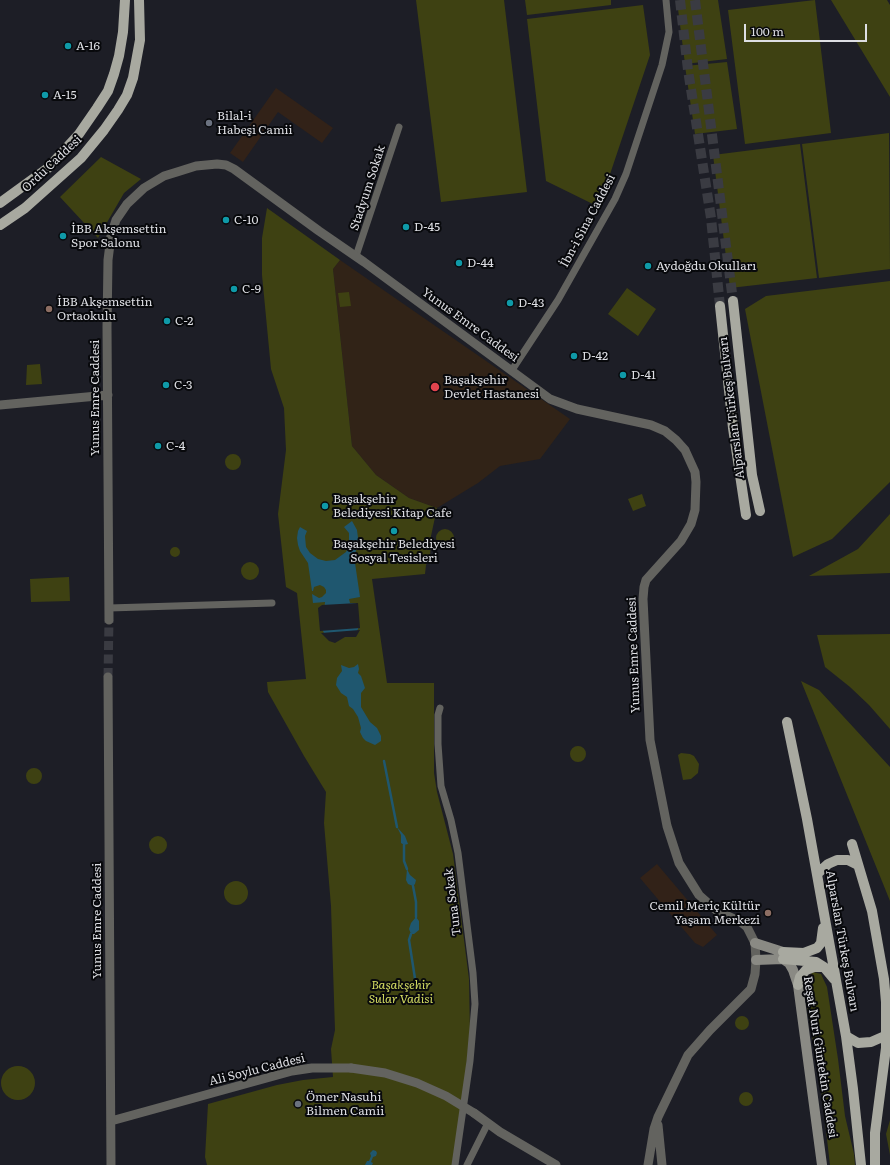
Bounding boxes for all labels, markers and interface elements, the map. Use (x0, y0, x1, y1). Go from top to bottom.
scale bar (746, 16, 869, 42)
text: 100 m (751, 22, 784, 40)
place label: A-16 (76, 39, 100, 53)
marker: A-16 (63, 41, 73, 51)
place label: A-15 (53, 88, 77, 102)
marker: A-15 (40, 90, 50, 100)
place label: Bilal-i Habeşi Camii (217, 109, 293, 137)
marker: Bilal-i Habeşi Camii (204, 118, 214, 128)
street label: Ordu Caddesi (19, 133, 85, 195)
street label: Stadyum Sokak (347, 144, 389, 232)
street label: İbn-i Sina Caddesi (557, 172, 619, 270)
place label: C-10 (234, 213, 258, 227)
marker: C-10 (221, 215, 231, 225)
place label: D-45 (414, 220, 440, 234)
place label: İBB Akşemsettin Spor Salonu (71, 222, 166, 250)
marker: D-45 (401, 222, 411, 232)
marker: İBB Akşemsettin Spor Salonu (58, 231, 68, 241)
place label: D-44 (467, 256, 494, 270)
marker: D-44 (454, 258, 464, 268)
place label: Aydoğdu Okulları (656, 259, 756, 273)
marker: Aydoğdu Okulları (643, 261, 653, 271)
place label: C-9 (242, 282, 261, 296)
marker: C-9 (229, 284, 239, 294)
street label: Yunus Emre Caddesi (419, 285, 521, 365)
place label: İBB Akşemsettin Ortaokulu (57, 295, 152, 323)
place label: D-43 (518, 296, 545, 310)
marker: D-43 (505, 298, 515, 308)
marker: İBB Akşemsettin Ortaokulu (44, 304, 54, 314)
place label: C-2 (175, 314, 193, 328)
marker: C-2 (162, 316, 172, 326)
street label: Alparslan Türkeş Bulvarı (716, 336, 748, 480)
street label: Yunus Emre Caddesi (88, 340, 102, 456)
place label: D-42 (582, 349, 608, 363)
marker: D-42 (569, 351, 579, 361)
place label: D-41 (631, 368, 656, 382)
marker: D-41 (618, 370, 628, 380)
place label: Başakşehir Devlet Hastanesi (444, 373, 539, 401)
place label: C-3 (174, 378, 192, 392)
marker: C-3 (161, 380, 171, 390)
marker: Başakşehir Devlet Hastanesi (429, 381, 441, 393)
place label: C-4 (166, 439, 185, 453)
marker: C-4 (153, 441, 163, 451)
place label: Başakşehir Belediyesi Kitap Cafe (333, 492, 452, 520)
marker: Başakşehir Belediyesi Kitap Cafe (320, 501, 330, 511)
marker: Başakşehir Belediyesi Sosyal Tesisleri (389, 526, 399, 536)
place label: Başakşehir Belediyesi Sosyal Tesisleri (333, 537, 455, 565)
street label: Yunus Emre Caddesi (625, 597, 643, 713)
street label: Yunus Emre Caddesi (90, 863, 104, 979)
street label: Tuna Sokak (442, 867, 464, 937)
street label: Alparslan Türkeş Bulvarı (822, 869, 862, 1013)
place label: Cemil Meriç Kültür Yaşam Merkezi (649, 899, 760, 927)
marker: Cemil Meriç Kültür Yaşam Merkezi (763, 908, 773, 918)
street label: Reşat Nuri Güntekin Caddesi (800, 975, 840, 1139)
park label: Başakşehir Sular Vadisi (369, 978, 433, 1006)
street label: Ali Soylu Caddesi (208, 1051, 306, 1089)
place label: Ömer Nasuhi Bilmen Camii (306, 1090, 384, 1118)
marker: Ömer Nasuhi Bilmen Camii (293, 1099, 303, 1109)

